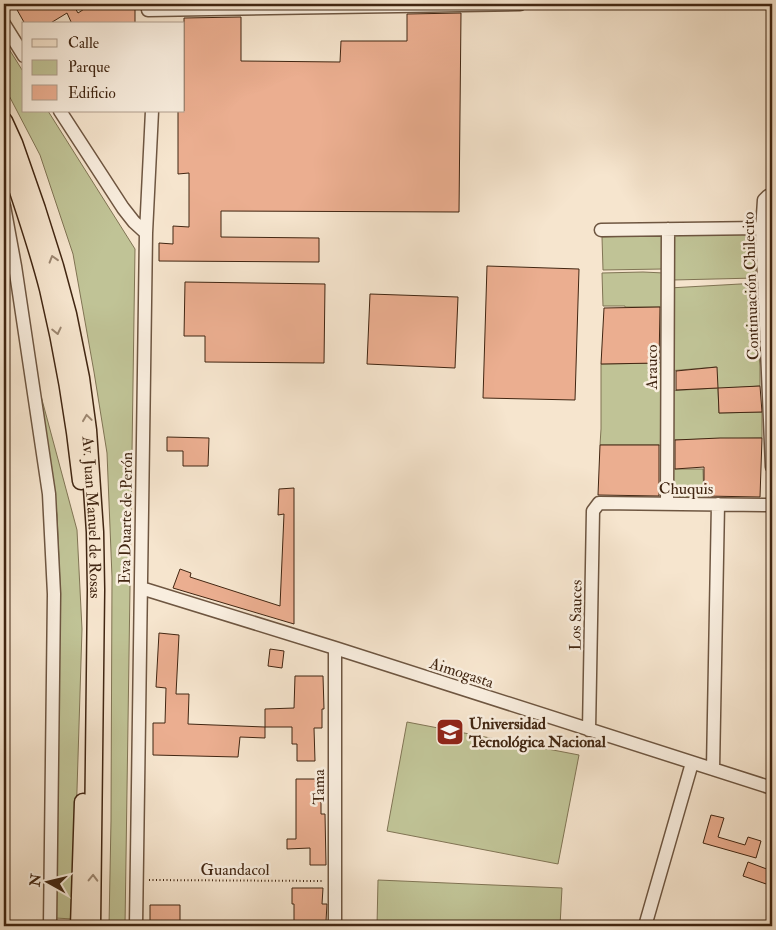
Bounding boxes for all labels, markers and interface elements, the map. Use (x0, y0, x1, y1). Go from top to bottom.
legend (22, 22, 185, 112)
text: Calle (68, 34, 99, 53)
text: Parque (68, 58, 110, 77)
text: Edificio (68, 84, 116, 103)
street label: Continuación Chilecito (738, 211, 764, 361)
one-way arrow (49, 255, 59, 264)
one-way arrow (51, 327, 62, 336)
street label: Arauco (642, 344, 662, 391)
one-way arrow (82, 414, 92, 422)
street label: Av. Juan Manuel de Rosas (77, 435, 105, 599)
street label: Eva Duarte de Perón (115, 452, 137, 584)
street label: Chuquis (659, 479, 713, 499)
street label: Los Sauces (565, 580, 587, 650)
street label: Aimogasta (426, 653, 497, 693)
place label: Universidad Tecnológica Nacional (468, 714, 607, 753)
school or university icon: Universidad Tecnológica Nacional (435, 717, 465, 747)
street label: Tama (309, 769, 329, 805)
north arrow (22, 858, 72, 908)
street label: Guandacol (200, 860, 270, 880)
text: N (26, 872, 45, 889)
one-way arrow (88, 873, 98, 881)

